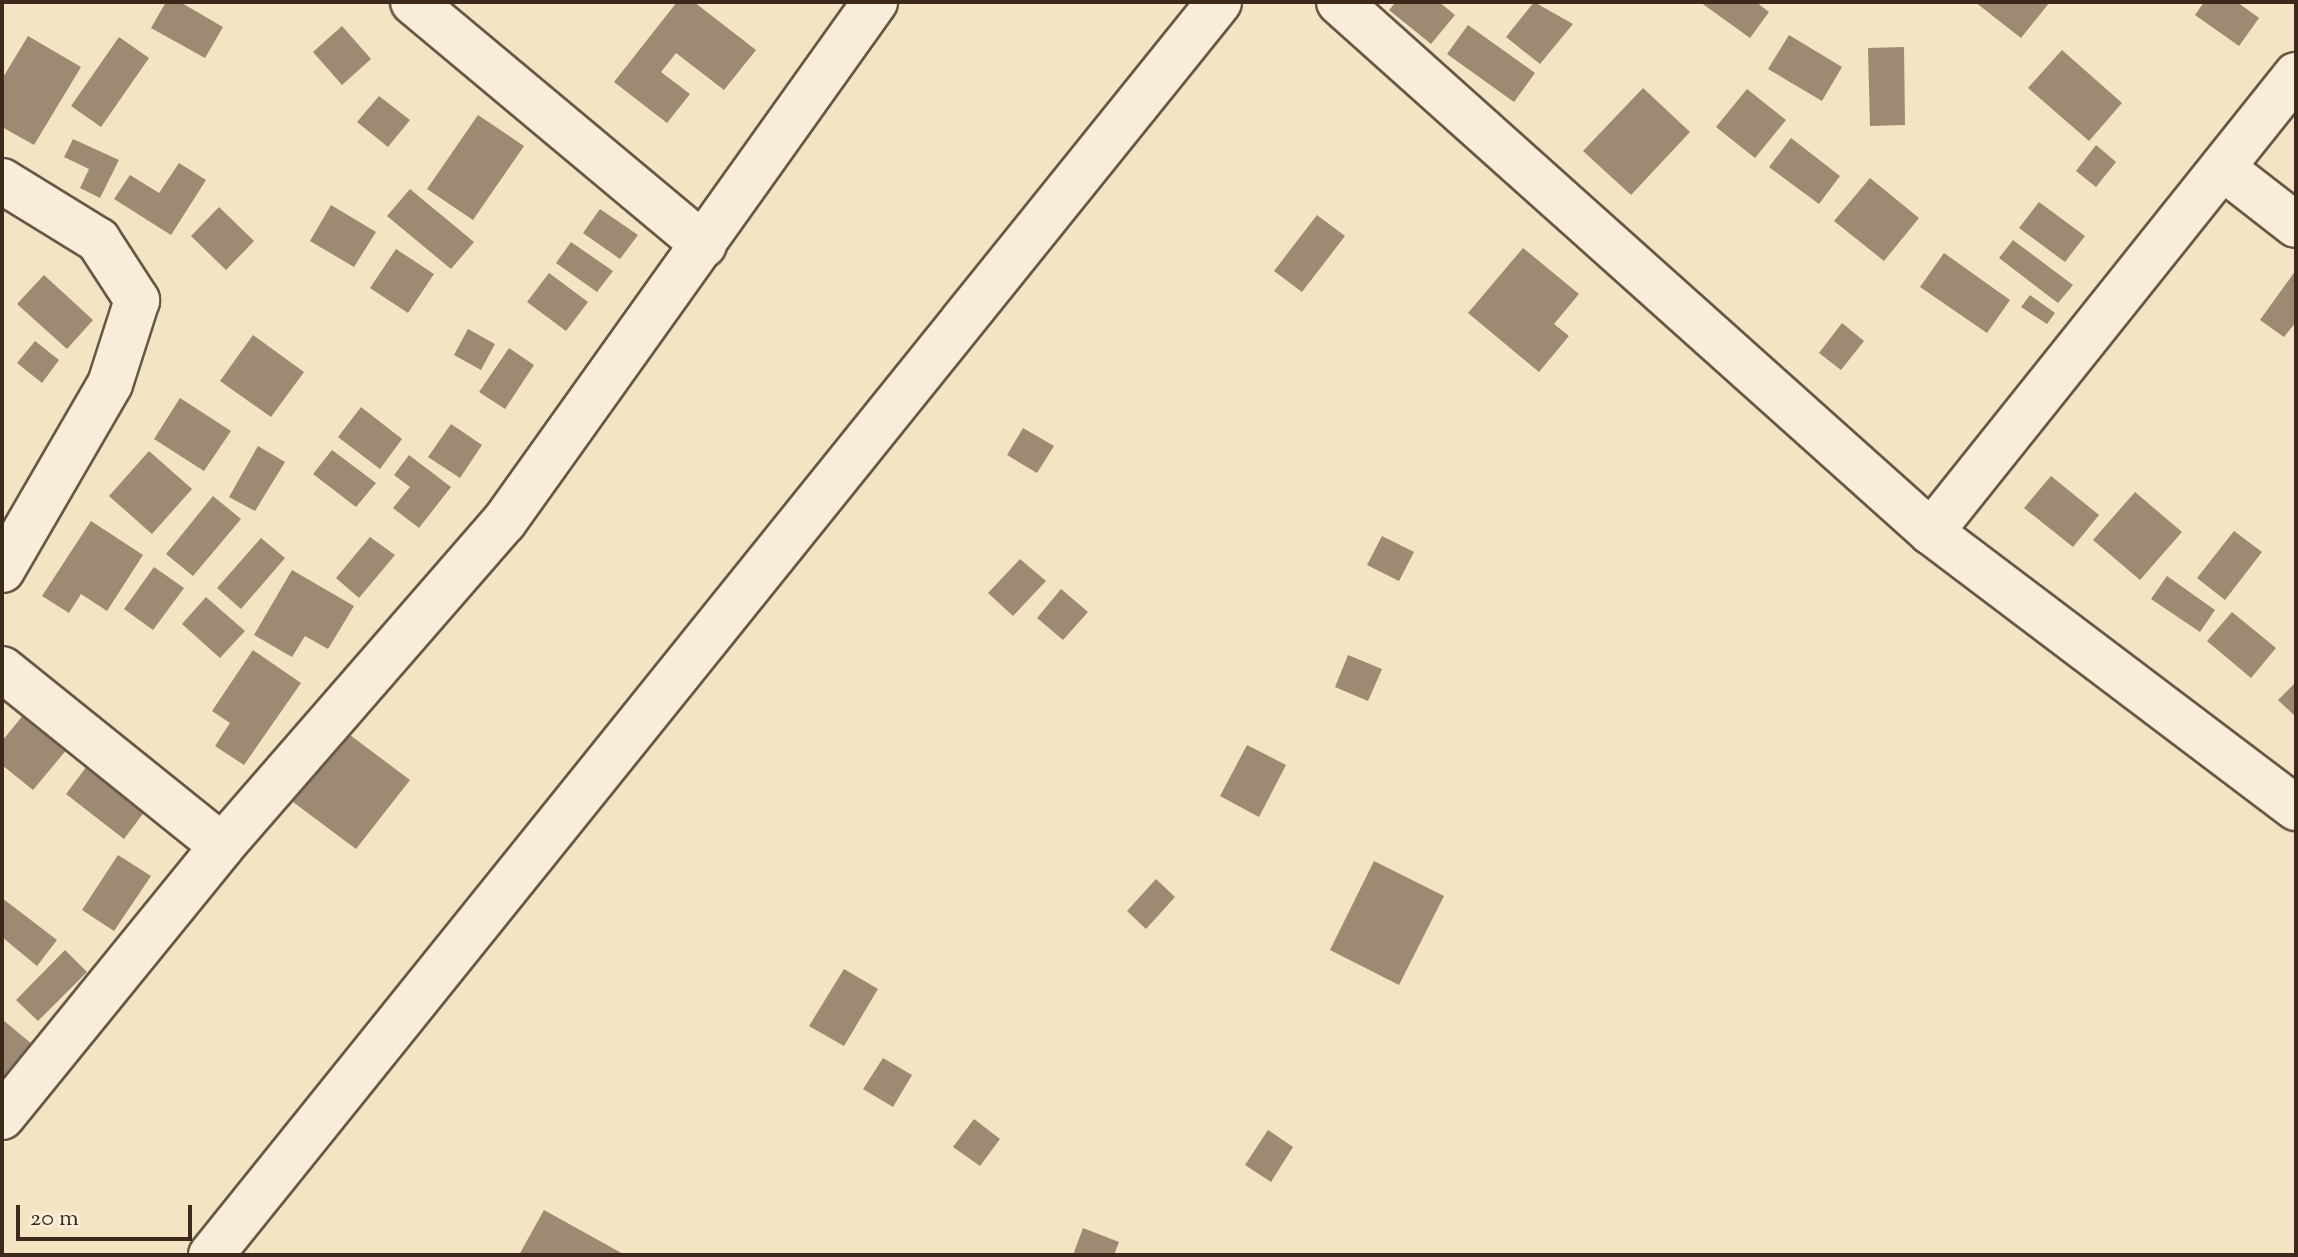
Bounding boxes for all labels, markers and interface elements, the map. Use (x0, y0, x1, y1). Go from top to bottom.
scale bar (20, 1189, 196, 1239)
text: 20 m (30, 1202, 79, 1236)

